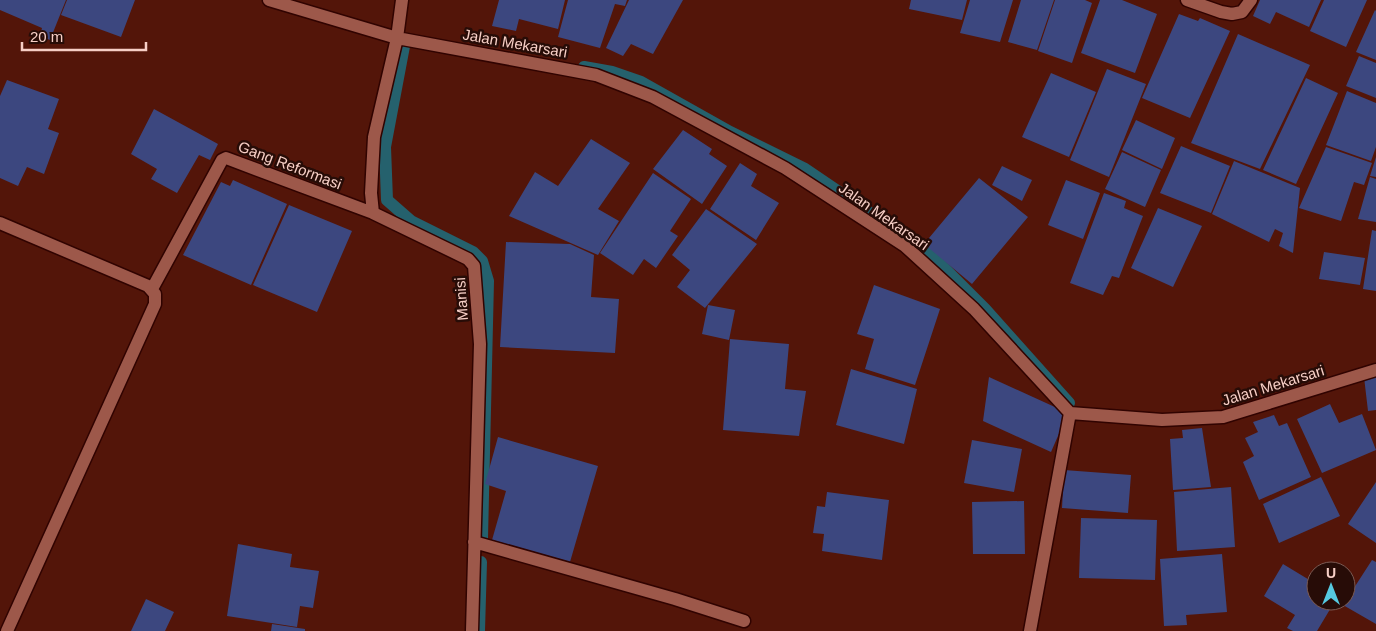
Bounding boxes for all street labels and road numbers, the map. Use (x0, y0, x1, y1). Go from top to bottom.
street label: Jalan Mekarsari (461, 25, 569, 61)
street label: Gang Reformasi (236, 137, 344, 193)
street label: Jalan Mekarsari (836, 179, 932, 253)
street label: Manisi (451, 277, 471, 321)
street label: Jalan Mekarsari (1220, 361, 1326, 409)

